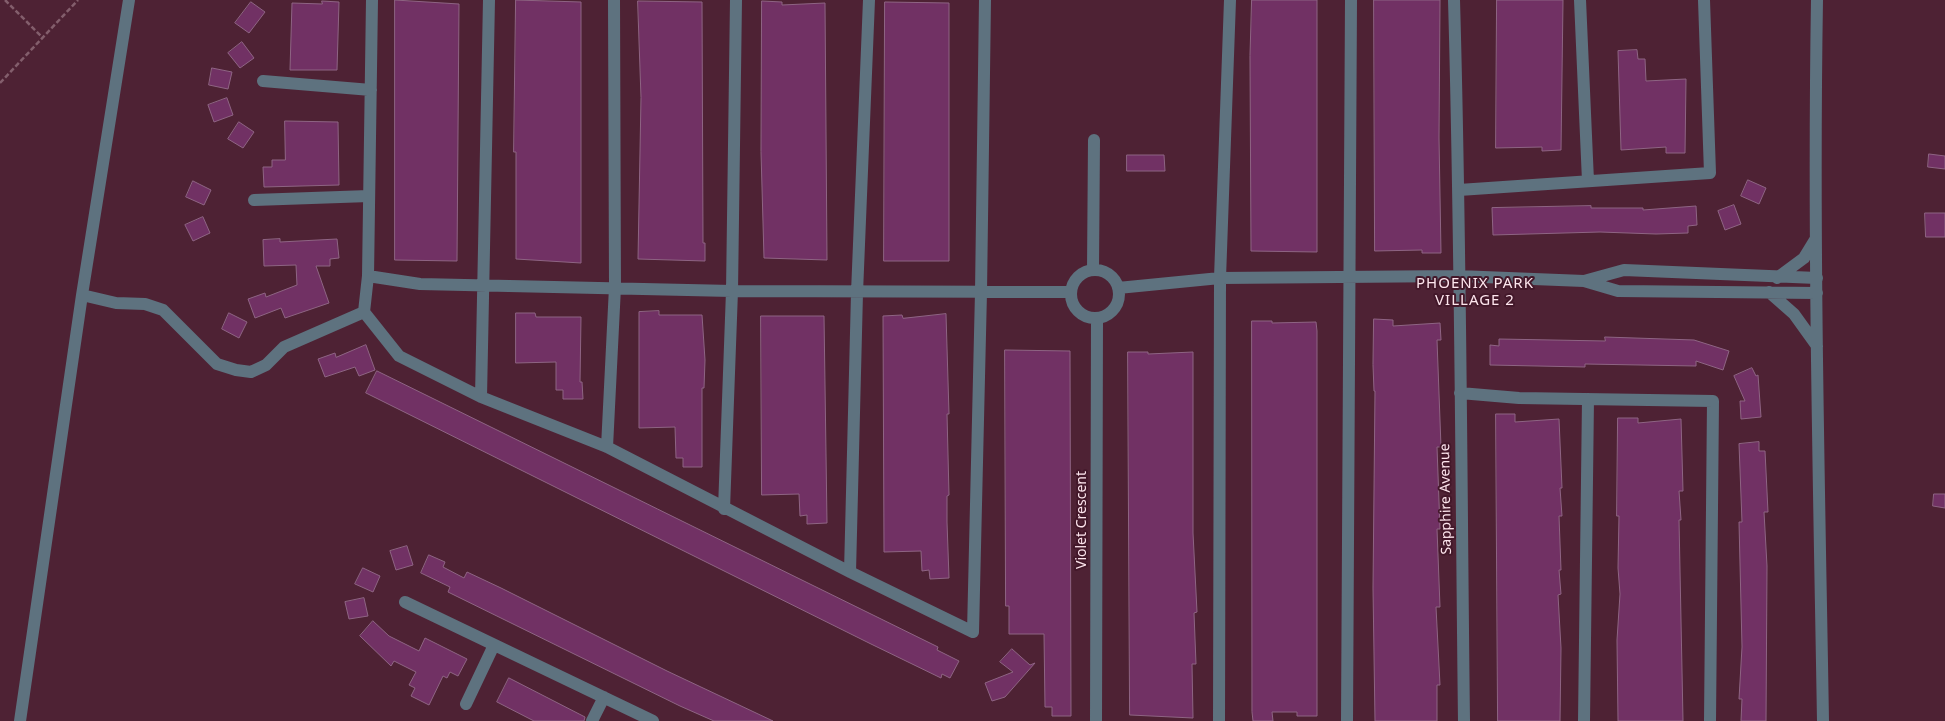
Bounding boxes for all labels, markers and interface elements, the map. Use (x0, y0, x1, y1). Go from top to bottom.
district label: PHOENIX PARK VILLAGE 2 (1415, 275, 1535, 310)
street label: Sapphire Avenue (1437, 443, 1455, 555)
street label: Violet Crescent (1074, 471, 1090, 569)

